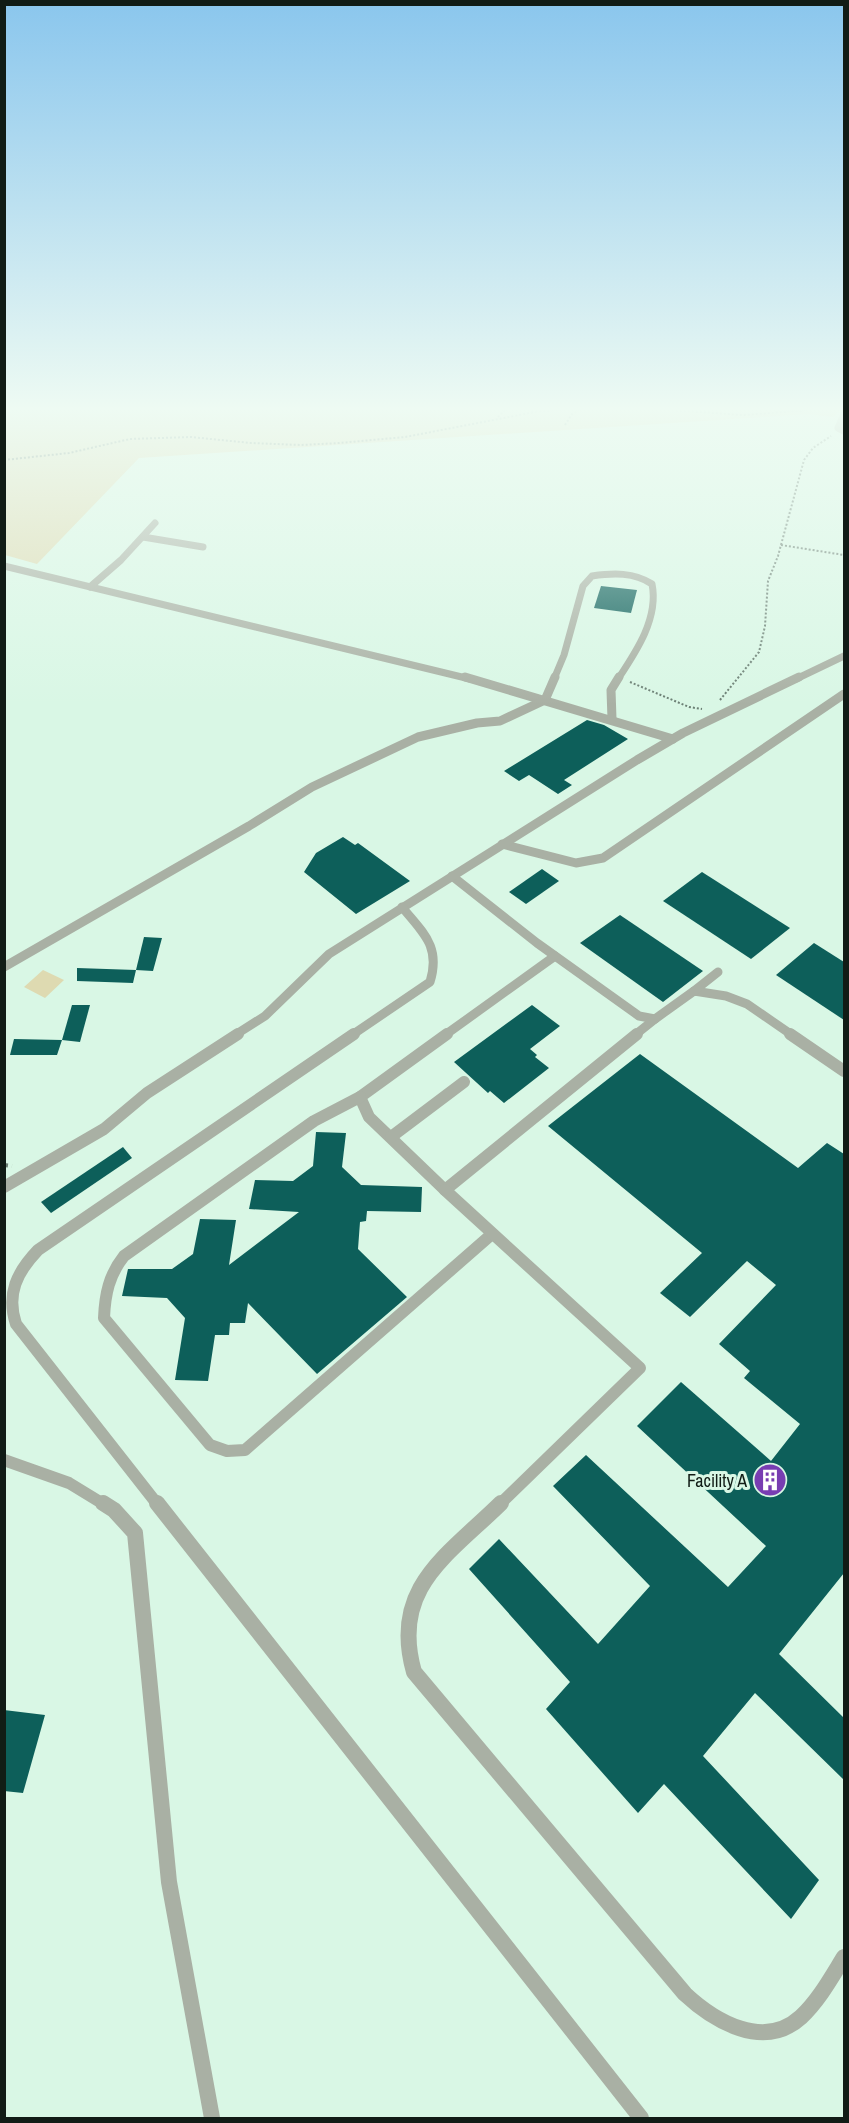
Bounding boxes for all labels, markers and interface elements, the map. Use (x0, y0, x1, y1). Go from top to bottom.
building icon: Facility A (752, 1462, 788, 1498)
place label: Facility A (687, 1468, 747, 1493)

